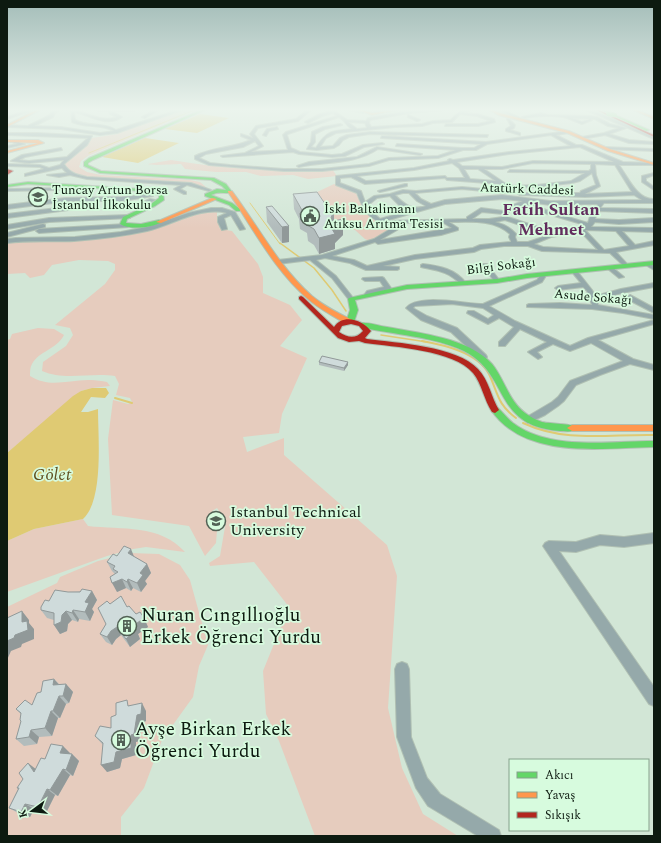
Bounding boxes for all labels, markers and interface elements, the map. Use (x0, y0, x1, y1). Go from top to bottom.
street label: Atatürk Caddesi (480, 177, 574, 201)
place label: Tuncay Artun Borsa İstanbul İlkokulu (52, 180, 169, 215)
school or university icon: Tuncay Artun Borsa İstanbul İlkokulu (27, 186, 49, 208)
district label: Fatih Sultan Mehmet (502, 197, 600, 243)
place label: İski Baltalimanı Atıksu Arıtma Tesisi (324, 199, 443, 234)
public building icon: İski Baltalimanı Atıksu Arıtma Tesisi (299, 205, 321, 227)
street label: Bilgi Sokağı (465, 252, 537, 280)
street label: Asude Sokağı (553, 284, 633, 310)
water label: Gölet (33, 462, 72, 488)
place label: Istanbul Technical University (230, 500, 361, 542)
school or university icon: Istanbul Technical University (205, 510, 227, 532)
place label: Nuran Cıngıllıoğlu Erkek Öğrenci Yurdu (141, 601, 321, 652)
building icon: Nuran Cıngıllıoğlu Erkek Öğrenci Yurdu (116, 615, 138, 637)
place label: Ayşe Birkan Erkek Öğrenci Yurdu (135, 715, 292, 766)
building icon: Ayşe Birkan Erkek Öğrenci Yurdu (110, 729, 132, 751)
legend (509, 759, 649, 831)
text: Akıcı (545, 766, 574, 785)
text: Yavaş (545, 786, 575, 805)
north arrow (12, 791, 52, 831)
text: Sıkışık (545, 806, 581, 825)
text: K (13, 807, 32, 820)

